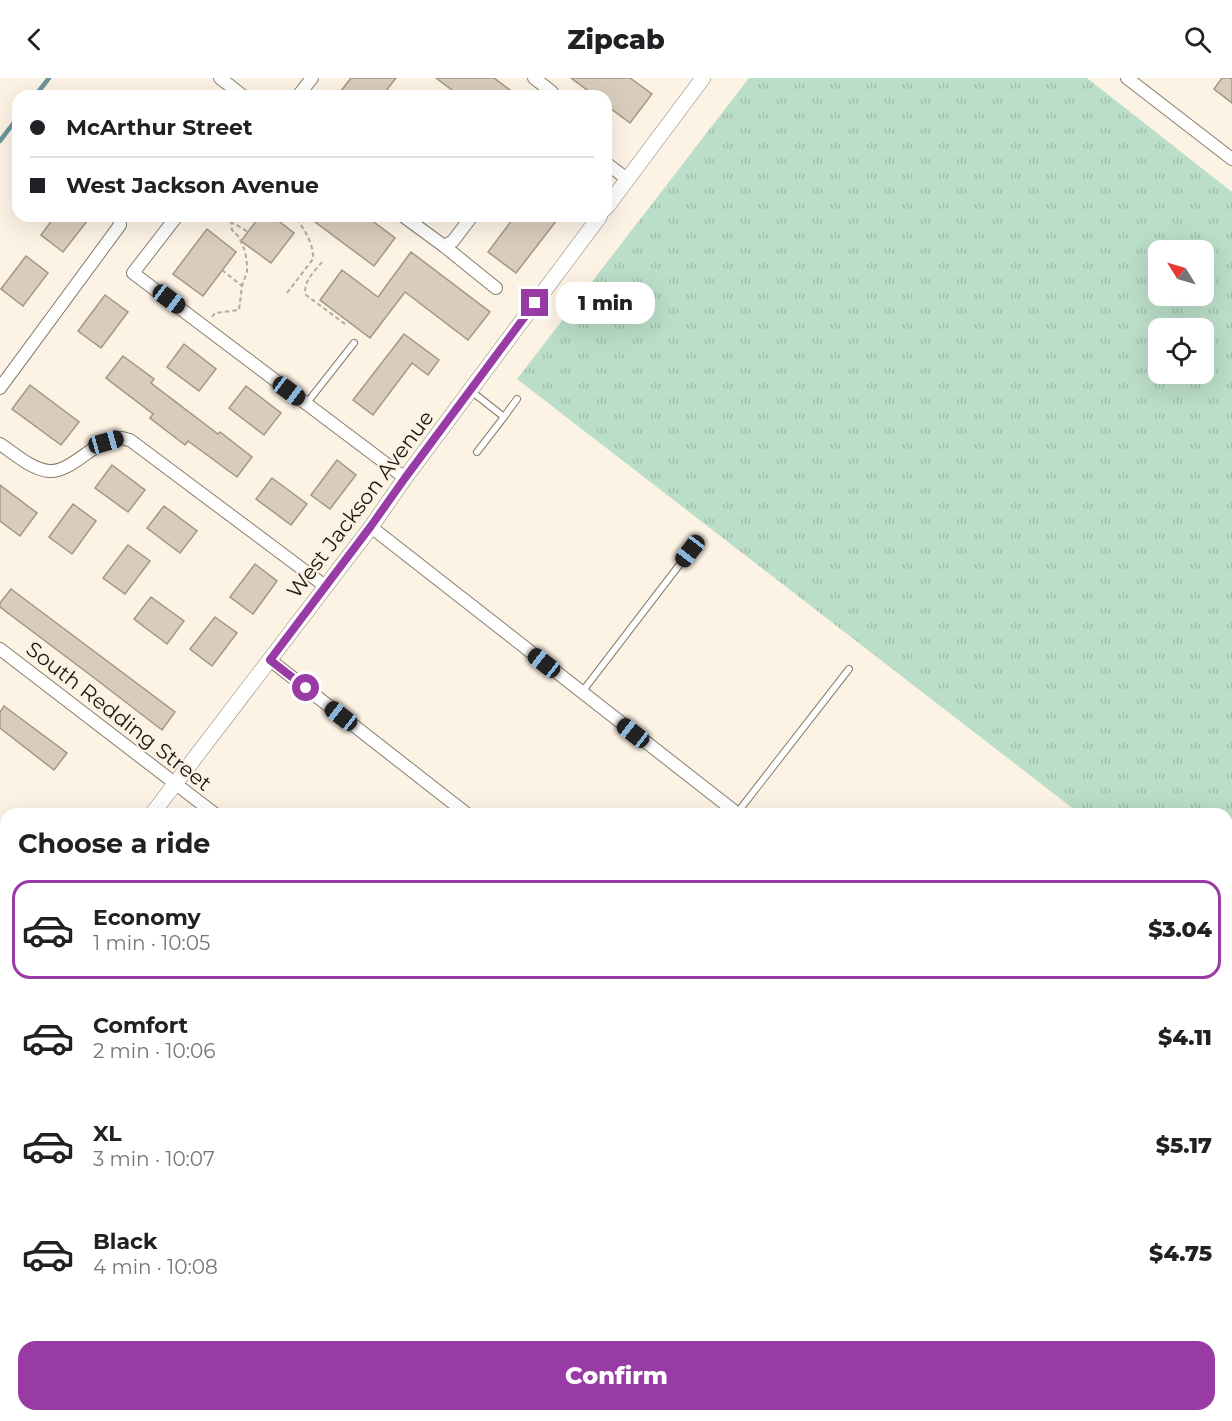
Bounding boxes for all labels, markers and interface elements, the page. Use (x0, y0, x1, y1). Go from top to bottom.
icon: back (18, 23, 51, 56)
text: Zipcab (567, 23, 665, 56)
icon: search (1181, 23, 1214, 56)
text: McArthur Street (66, 114, 253, 141)
text: West Jackson Avenue (66, 172, 319, 199)
north arrow (1148, 240, 1214, 306)
map controls (1148, 240, 1214, 384)
car (149, 281, 189, 317)
callout: 1 min (556, 282, 655, 324)
route end (521, 289, 548, 316)
text: 1 min (578, 291, 633, 315)
button: locate (1148, 318, 1214, 384)
car (269, 373, 309, 409)
street label: West Jackson Avenue (281, 405, 439, 603)
car (86, 428, 126, 456)
car (672, 531, 708, 571)
street label: South Redding Street (21, 636, 217, 796)
car (524, 645, 564, 681)
route start (292, 674, 319, 701)
car (321, 698, 361, 734)
car (613, 715, 653, 751)
text: Choose a ride (18, 827, 210, 860)
icon: car (21, 903, 75, 957)
text: Economy (93, 904, 201, 931)
text: $3.04 (1148, 916, 1212, 943)
text: 1 min · 10:05 (93, 931, 210, 955)
icon: car (21, 1011, 75, 1065)
text: Comfort (93, 1012, 188, 1039)
text: $4.11 (1158, 1024, 1212, 1051)
text: 2 min · 10:06 (93, 1039, 215, 1063)
icon: car (21, 1119, 75, 1173)
text: XL (93, 1120, 122, 1147)
text: $5.17 (1156, 1132, 1212, 1159)
text: 3 min · 10:07 (93, 1147, 215, 1171)
icon: car (21, 1227, 75, 1281)
text: Black (93, 1228, 157, 1255)
text: $4.75 (1149, 1240, 1212, 1267)
text: 4 min · 10:08 (93, 1255, 218, 1279)
button: Confirm (18, 1341, 1215, 1410)

